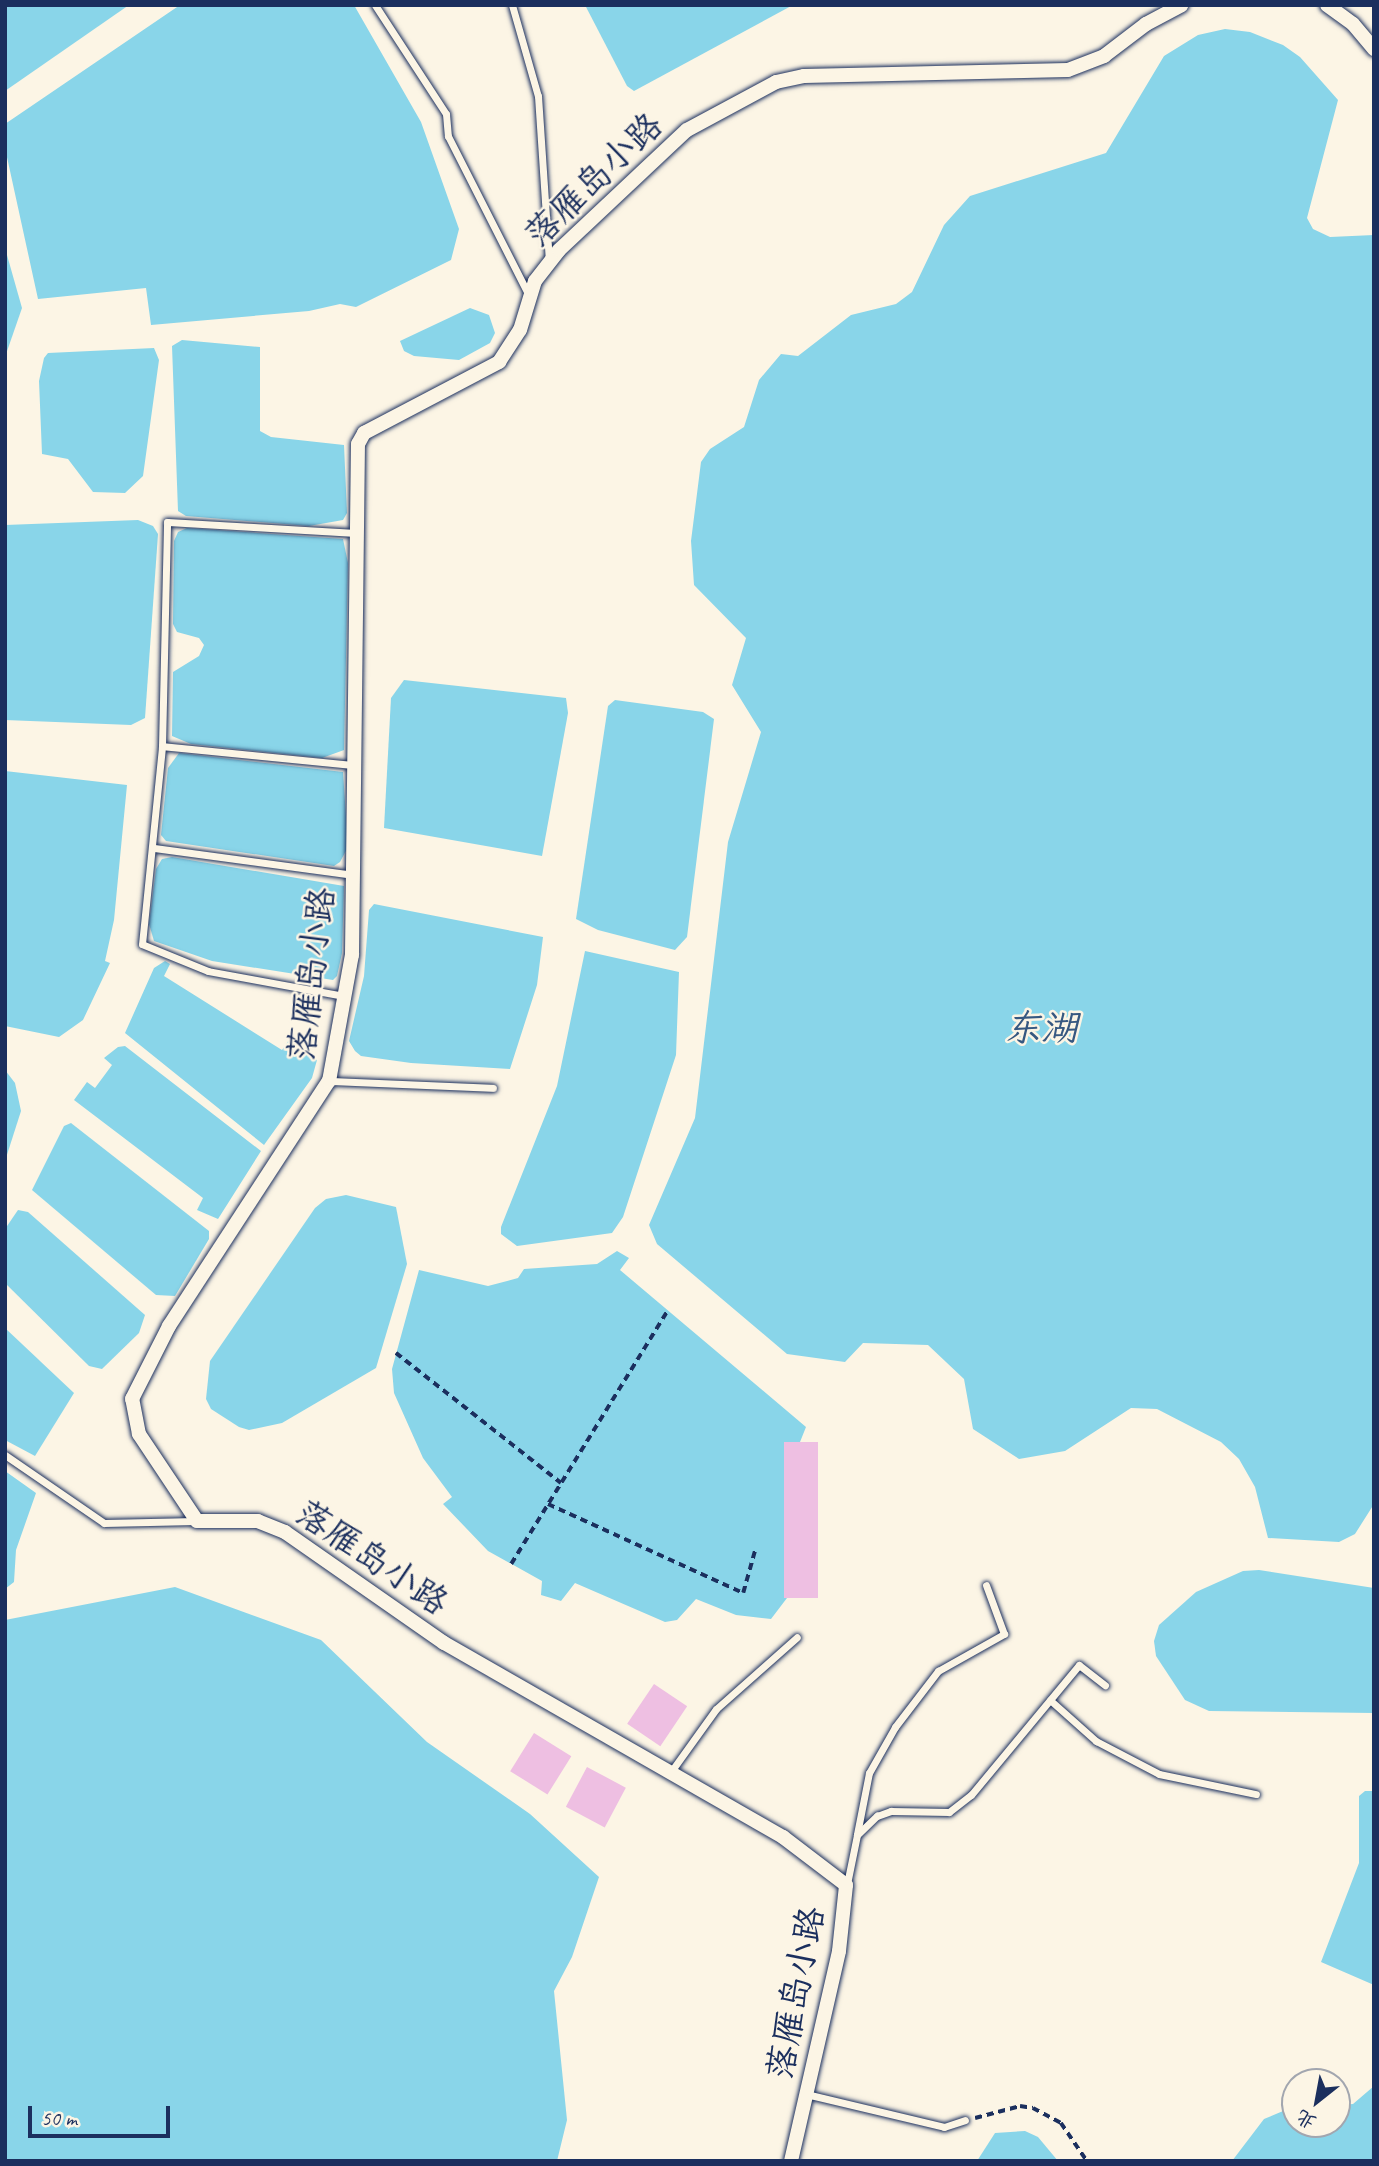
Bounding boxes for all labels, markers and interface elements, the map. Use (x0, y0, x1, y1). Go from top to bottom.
street label: 落雁岛小路 (516, 104, 672, 256)
street label: 落雁岛小路 (280, 885, 344, 1063)
water label: 东湖 (1004, 1006, 1078, 1050)
street label: 落雁岛小路 (288, 1492, 456, 1624)
street label: 落雁岛小路 (759, 1903, 833, 2083)
north arrow (1281, 2068, 1351, 2138)
scale bar (32, 2092, 173, 2136)
text: 北 (1292, 2104, 1321, 2134)
text: 50 m (41, 2105, 77, 2131)

